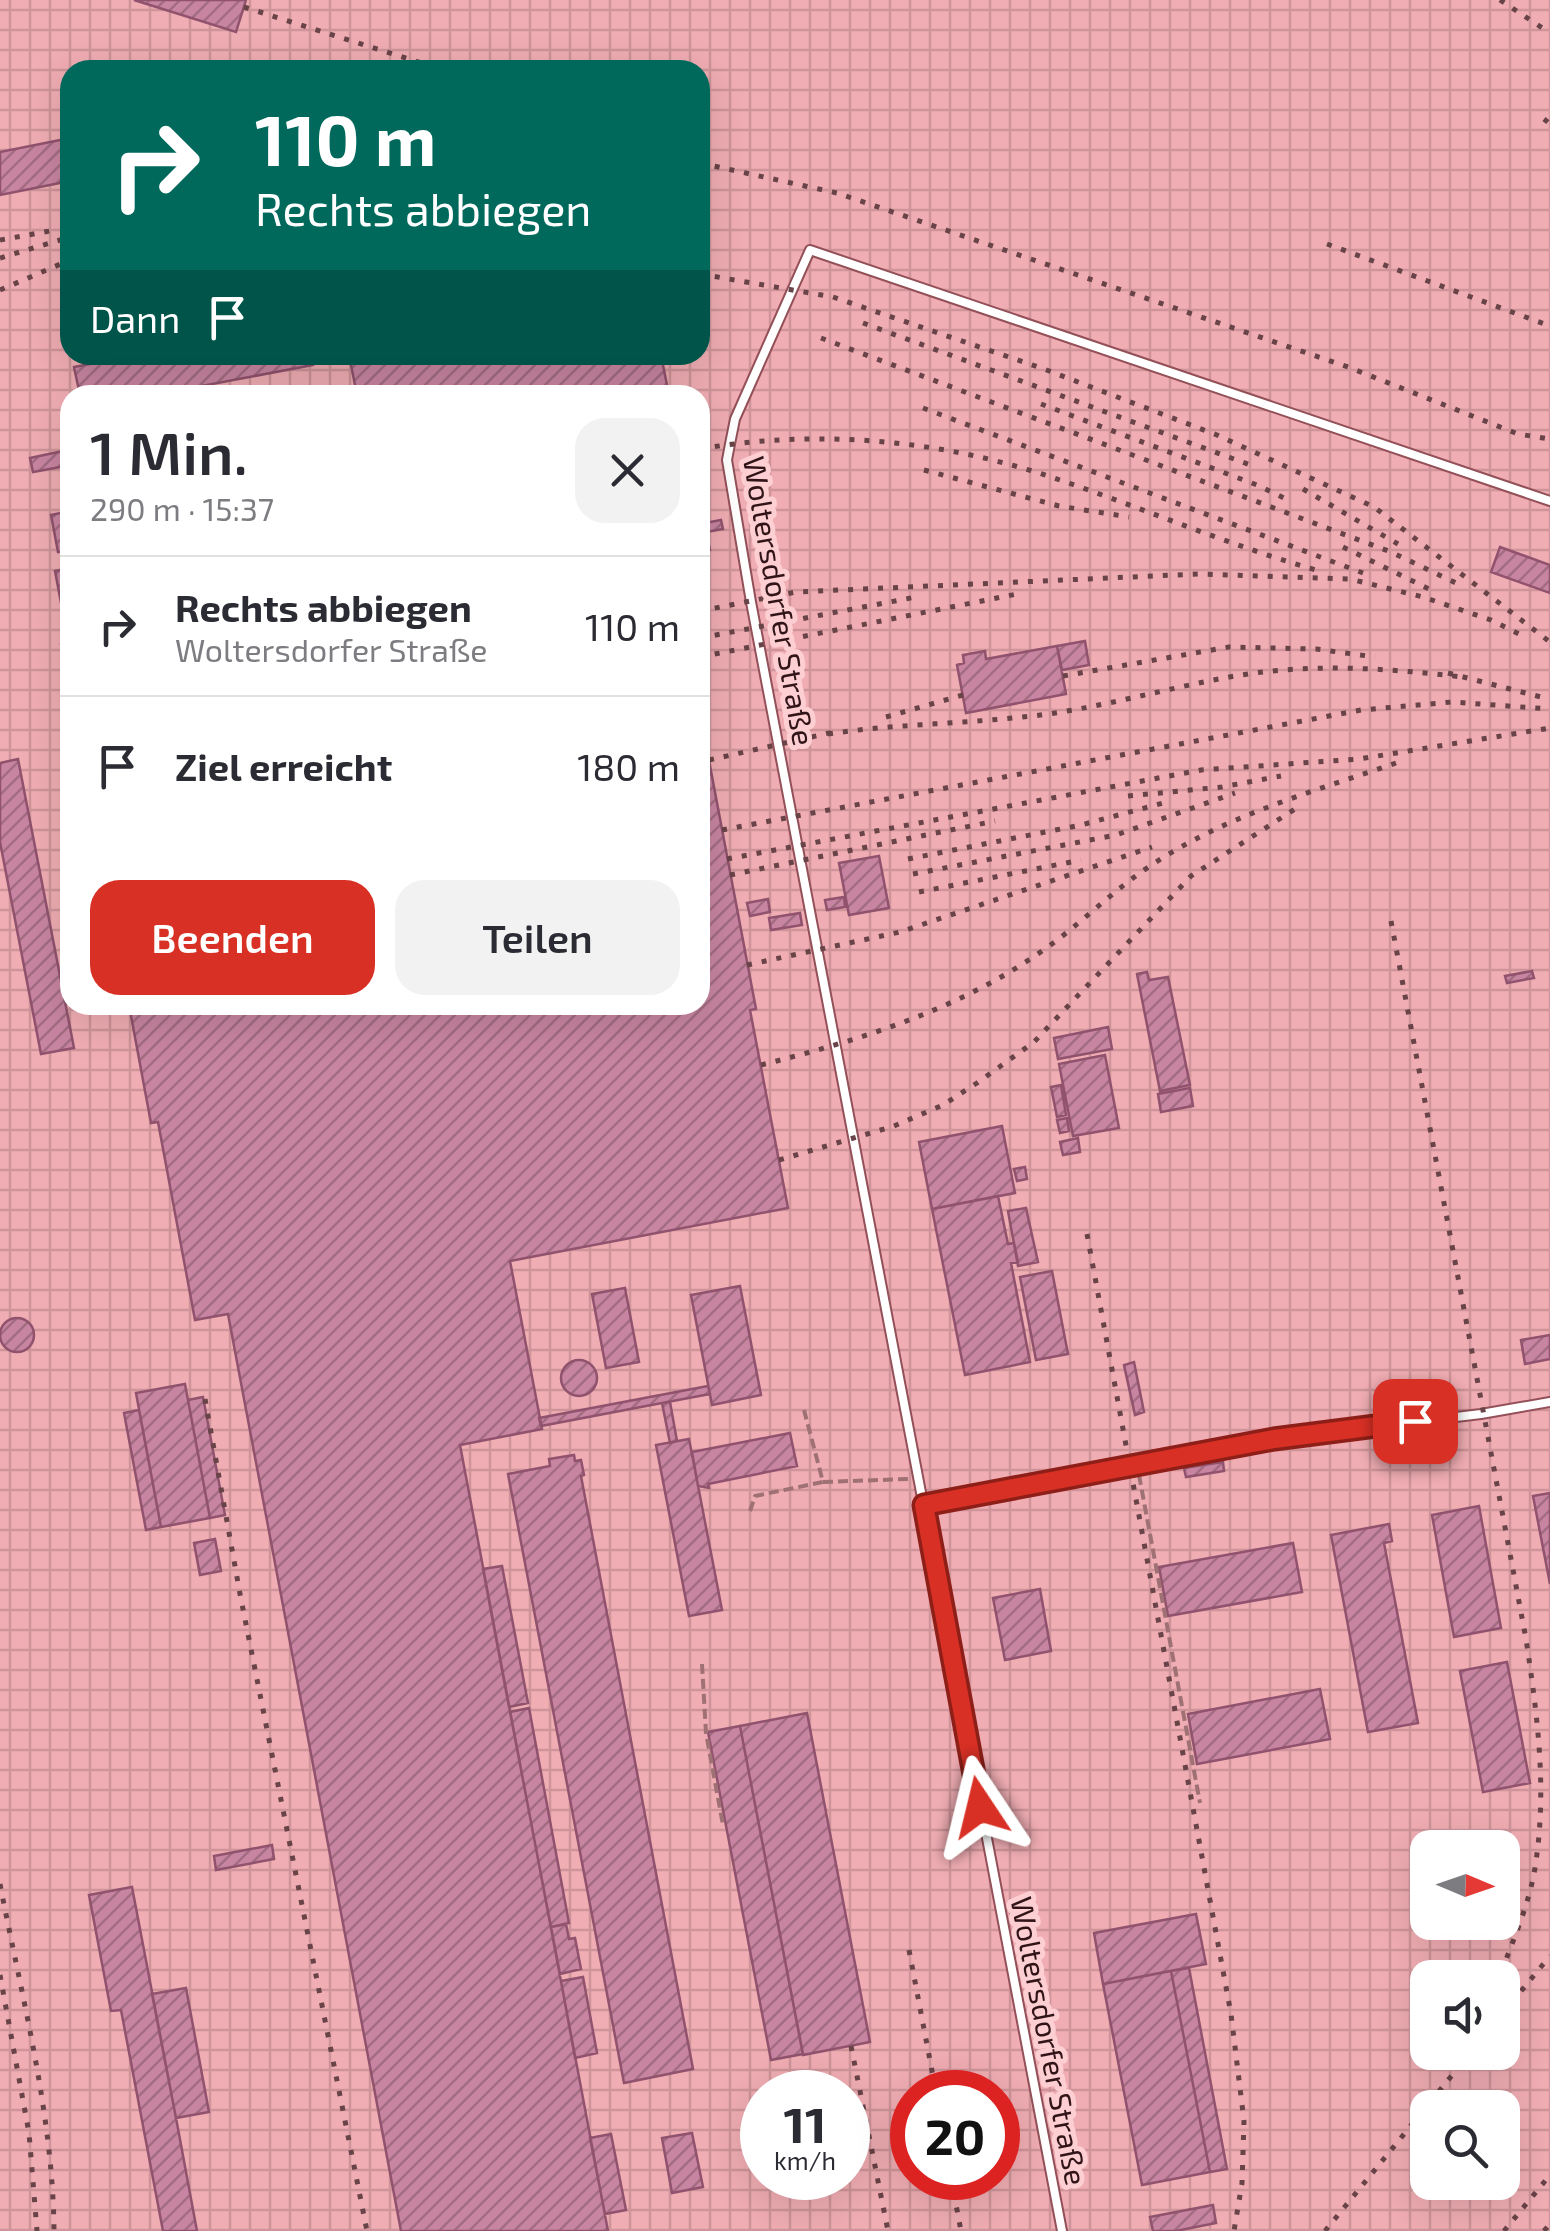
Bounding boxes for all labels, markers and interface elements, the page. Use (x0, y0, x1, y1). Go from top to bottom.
text: 110 m (255, 96, 436, 180)
icon: right (90, 100, 220, 230)
text: Rechts abbiegen (255, 181, 592, 235)
icon: arrive (200, 290, 255, 345)
text: Dann (90, 295, 180, 341)
text: 1 Min. (90, 415, 248, 487)
button: close (575, 418, 680, 523)
street label: Woltersdorfer Straße (737, 453, 823, 748)
text: 290 m · 15:37 (90, 489, 274, 527)
text: Rechts abbiegen (175, 584, 472, 630)
icon: right (90, 599, 145, 654)
text: 110 m (585, 603, 680, 649)
text: Woltersdorfer Straße (175, 630, 488, 668)
icon: arrive (90, 739, 145, 794)
text: Ziel erreicht (175, 743, 392, 789)
text: 180 m (577, 743, 680, 789)
button: Beenden (90, 880, 375, 995)
button: Teilen (395, 880, 680, 995)
pin (1373, 1379, 1458, 1464)
icon: arrive (1388, 1394, 1443, 1449)
position arrow (928, 1755, 1032, 1859)
north arrow (1410, 1830, 1520, 1940)
map controls (1410, 1830, 1520, 2200)
street label: Woltersdorfer Straße (1004, 1893, 1096, 2188)
button: sound (1410, 1960, 1520, 2070)
speed limit sign: 20 (890, 2070, 1020, 2200)
button: search (1410, 2090, 1520, 2200)
text: 11 (783, 2093, 827, 2153)
text: km/h (774, 2145, 836, 2175)

